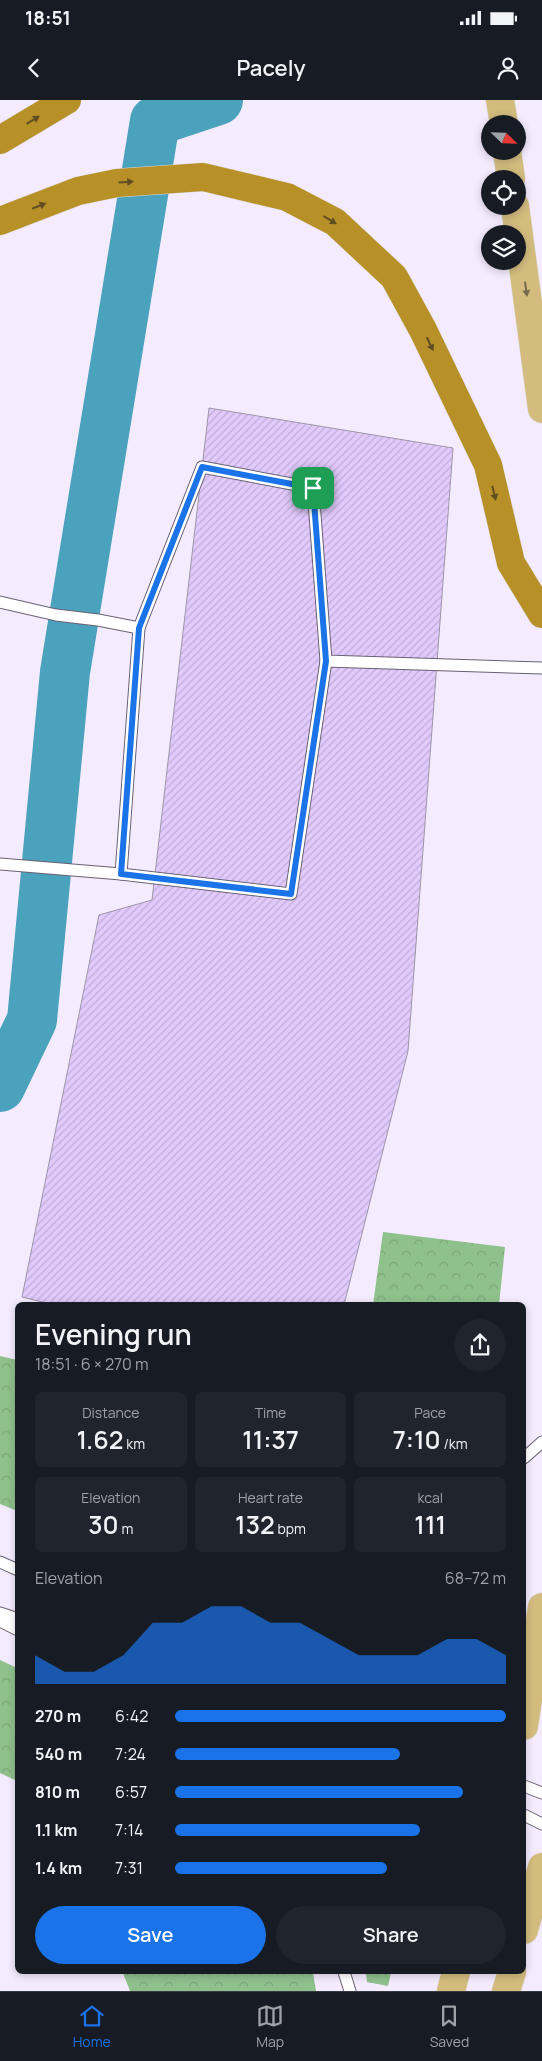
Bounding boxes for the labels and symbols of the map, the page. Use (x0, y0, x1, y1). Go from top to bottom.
north arrow (481, 115, 526, 160)
one-way arrow (25, 116, 40, 124)
one-way arrow (118, 178, 134, 186)
one-way arrow (32, 202, 47, 210)
one-way arrow (322, 216, 337, 224)
one-way arrow (522, 282, 530, 298)
one-way arrow (426, 337, 434, 351)
pin (292, 467, 334, 509)
one-way arrow (490, 485, 498, 500)

